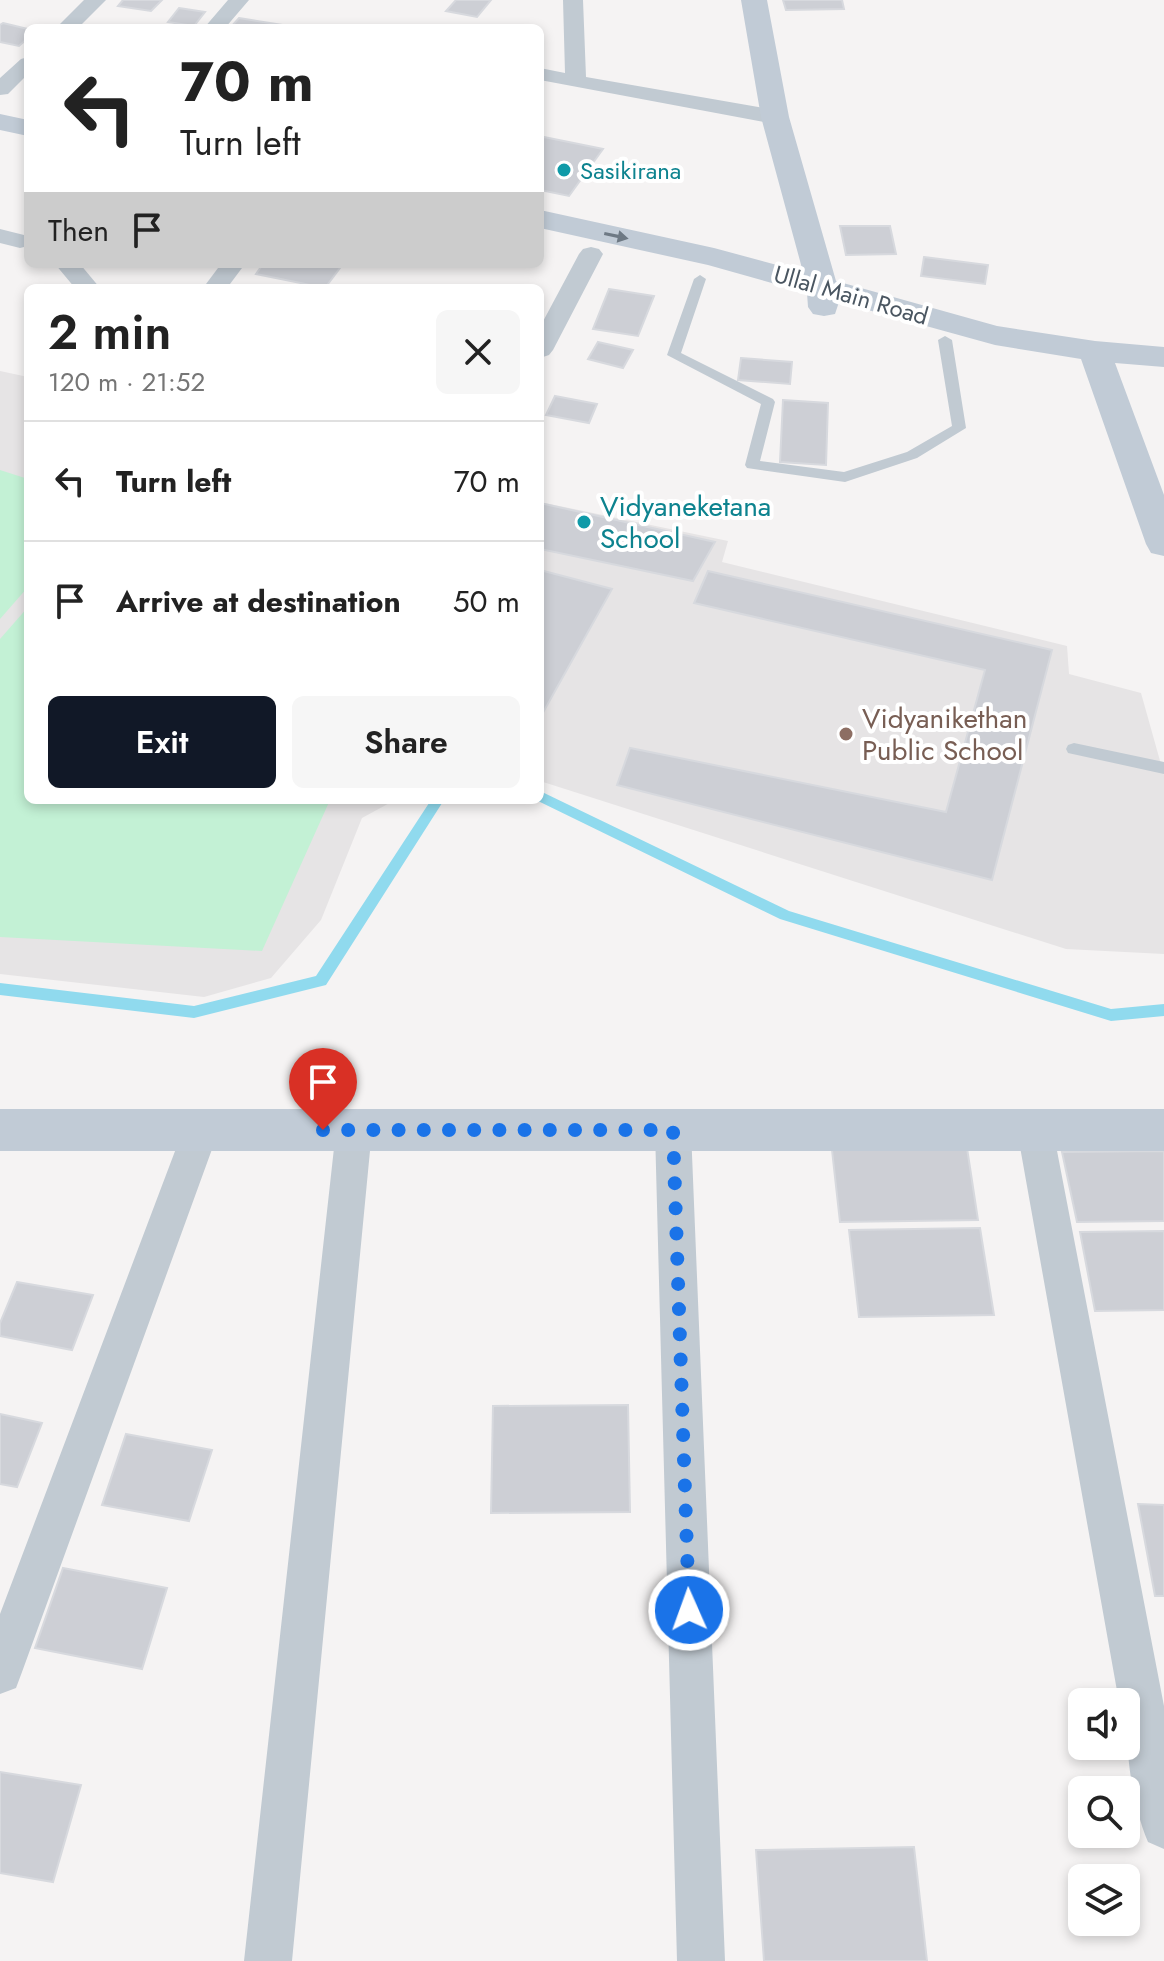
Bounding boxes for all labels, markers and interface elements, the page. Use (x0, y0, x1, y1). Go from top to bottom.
text: 70 m (180, 41, 314, 122)
icon: left (48, 56, 152, 160)
text: Turn left (180, 116, 301, 168)
place label: Sasikirana (580, 153, 681, 188)
marker: Sasikirana (555, 161, 573, 179)
icon: arrive (125, 208, 169, 252)
text: Then (48, 209, 109, 252)
one-way arrow (604, 230, 629, 243)
street label: Ullal Main Road (770, 256, 932, 334)
text: 2 min (48, 298, 171, 367)
button: close (436, 310, 520, 394)
text: 120 m · 21:52 (48, 363, 205, 401)
icon: left (48, 459, 92, 503)
text: Turn left (116, 460, 231, 503)
text: 70 m (454, 460, 520, 503)
place label: Vidyaneketana School (600, 486, 771, 559)
marker: Vidyaneketana School (575, 513, 593, 531)
icon: arrive (48, 579, 92, 623)
text: Arrive at destination (116, 580, 401, 623)
text: 50 m (453, 580, 520, 623)
button: Exit (48, 696, 276, 788)
button: Share (292, 696, 520, 788)
place label: Vidyanikethan Public School (862, 698, 1027, 771)
marker: Vidyanikethan Public School (837, 725, 855, 743)
pin (289, 1048, 357, 1130)
icon: arrive (301, 1060, 345, 1104)
position arrow (647, 1568, 731, 1652)
map controls (1068, 1688, 1140, 1936)
button: sound (1068, 1688, 1140, 1760)
button: search (1068, 1776, 1140, 1848)
button: layers (1068, 1864, 1140, 1936)

